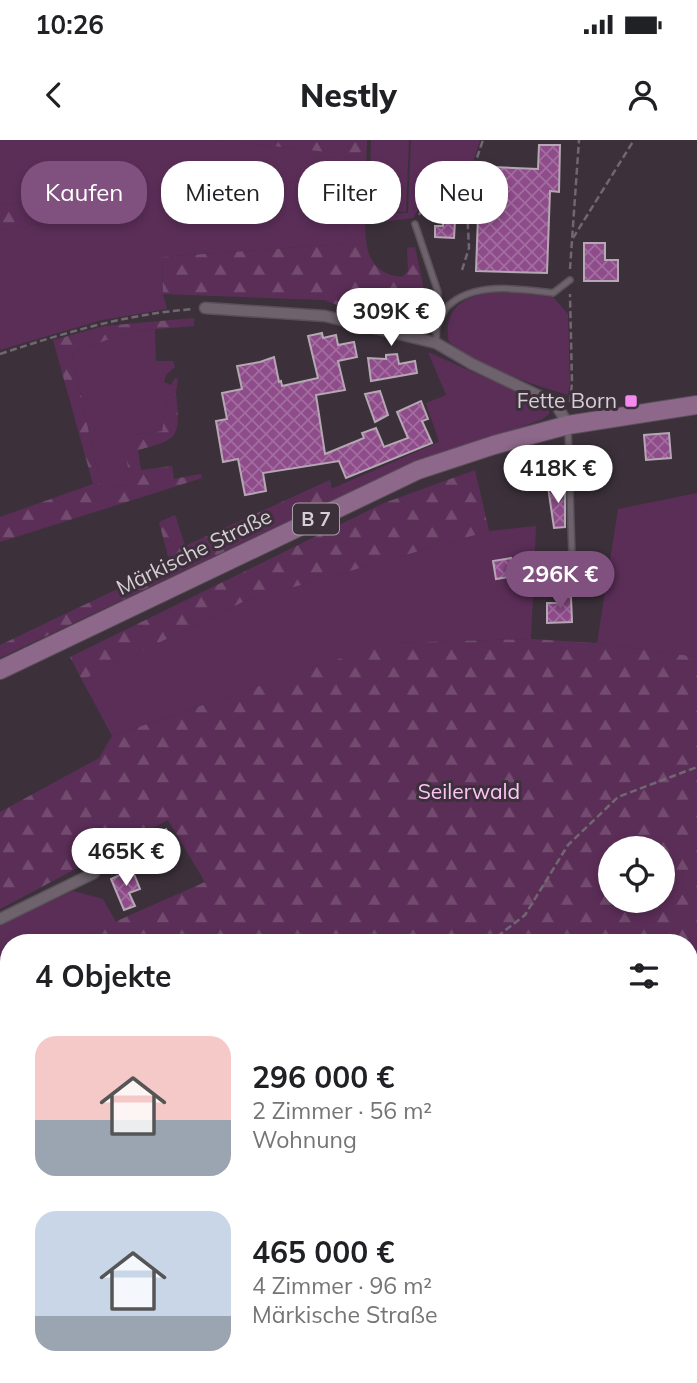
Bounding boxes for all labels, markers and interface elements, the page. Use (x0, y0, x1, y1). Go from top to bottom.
text: 10:26 (35, 8, 104, 41)
text: Nestly (300, 75, 397, 115)
icon: back (35, 76, 73, 114)
icon: person (624, 76, 662, 114)
chip: Kaufen (21, 161, 147, 224)
chip: Mieten (161, 161, 284, 224)
chip: Filter (298, 161, 401, 224)
chip: Neu (415, 161, 508, 224)
pin: 309K € (334, 288, 448, 348)
text: 309K € (353, 296, 429, 325)
place label: Fette Born (517, 387, 617, 413)
marker: Fette Born (623, 393, 639, 409)
pin: 418K € (501, 446, 615, 505)
text: 418K € (520, 453, 596, 482)
street label: Märkische Straße (112, 502, 275, 600)
road number: B 7 (293, 504, 339, 534)
pin: 296K € (503, 552, 617, 611)
text: 296K € (522, 559, 598, 588)
park label: Seilerwald (418, 778, 520, 804)
pin: 465K € (69, 828, 183, 888)
text: 465K € (88, 836, 164, 865)
map controls (598, 836, 675, 913)
button: locate (598, 836, 675, 913)
text: 4 Objekte (35, 957, 171, 995)
icon: filters (625, 957, 663, 995)
text: 296 000 € (252, 1058, 394, 1096)
icon: home (91, 1064, 175, 1148)
text: 2 Zimmer · 56 m² (252, 1096, 432, 1125)
text: Wohnung (252, 1125, 357, 1154)
text: 465 000 € (252, 1233, 394, 1271)
icon: home (91, 1239, 175, 1323)
text: 4 Zimmer · 96 m² (252, 1271, 432, 1300)
text: Märkische Straße (252, 1300, 437, 1329)

